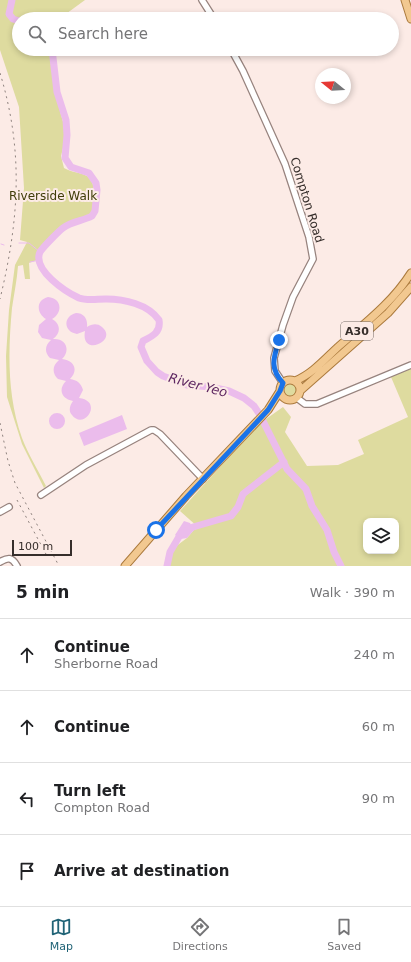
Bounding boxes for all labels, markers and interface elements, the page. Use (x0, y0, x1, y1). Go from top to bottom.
search box (12, 12, 399, 56)
icon: search (26, 23, 48, 45)
text: Search here (58, 25, 148, 43)
north arrow (315, 68, 351, 104)
street label: Compton Road (287, 156, 327, 244)
park label: Riverside Walk (9, 189, 97, 203)
road number: A30 (341, 322, 373, 340)
route end (270, 331, 288, 349)
water label: River Yeo (167, 370, 229, 400)
map controls (363, 518, 399, 554)
button: layers (363, 518, 399, 554)
route start (147, 521, 165, 539)
scale bar (12, 538, 72, 557)
text: 100 m (18, 540, 53, 553)
text: 5 min (16, 582, 69, 602)
text: Walk · 390 m (310, 585, 395, 600)
text: Continue (54, 638, 130, 656)
icon: ahead (16, 644, 38, 666)
text: 240 m (353, 647, 395, 662)
text: Sherborne Road (54, 656, 158, 671)
icon: ahead (16, 716, 38, 738)
text: Continue (54, 718, 130, 736)
text: 60 m (362, 719, 395, 734)
text: Turn left (54, 782, 126, 800)
icon: left (16, 788, 38, 810)
text: 90 m (362, 791, 395, 806)
text: Compton Road (54, 800, 150, 815)
icon: arrive (16, 860, 38, 882)
text: Arrive at destination (54, 862, 229, 880)
tab: Map (50, 916, 73, 953)
tab: Directions (172, 916, 228, 953)
tab: Saved (327, 916, 361, 953)

